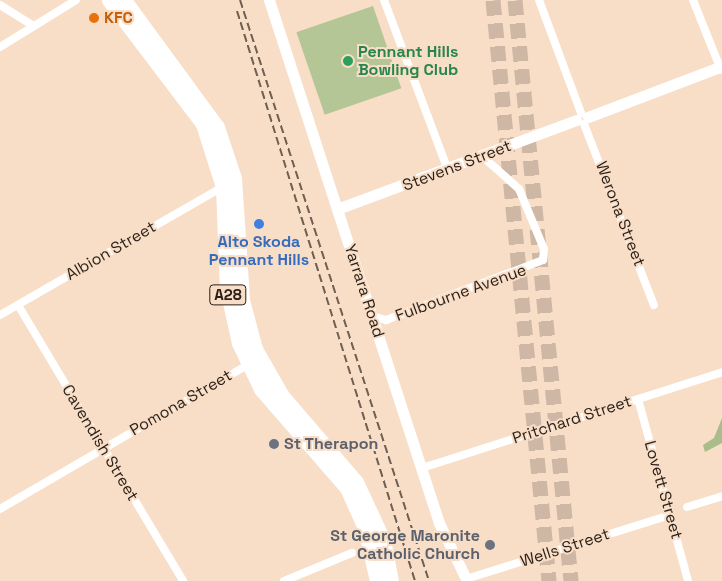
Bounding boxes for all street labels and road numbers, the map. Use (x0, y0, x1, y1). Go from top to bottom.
street label: Stevens Street (400, 136, 514, 196)
street label: Werona Street (591, 159, 649, 269)
street label: Albion Street (62, 217, 160, 285)
street label: Yarrara Road (340, 242, 388, 340)
street label: Fulbourne Avenue (393, 260, 529, 326)
road number: A28 (209, 282, 247, 308)
street label: Pomona Street (126, 366, 236, 440)
street label: Cavendish Street (58, 381, 142, 505)
street label: Pritchard Street (510, 392, 634, 448)
street label: Lovett Street (640, 439, 686, 541)
street label: Wells Street (518, 525, 612, 571)

